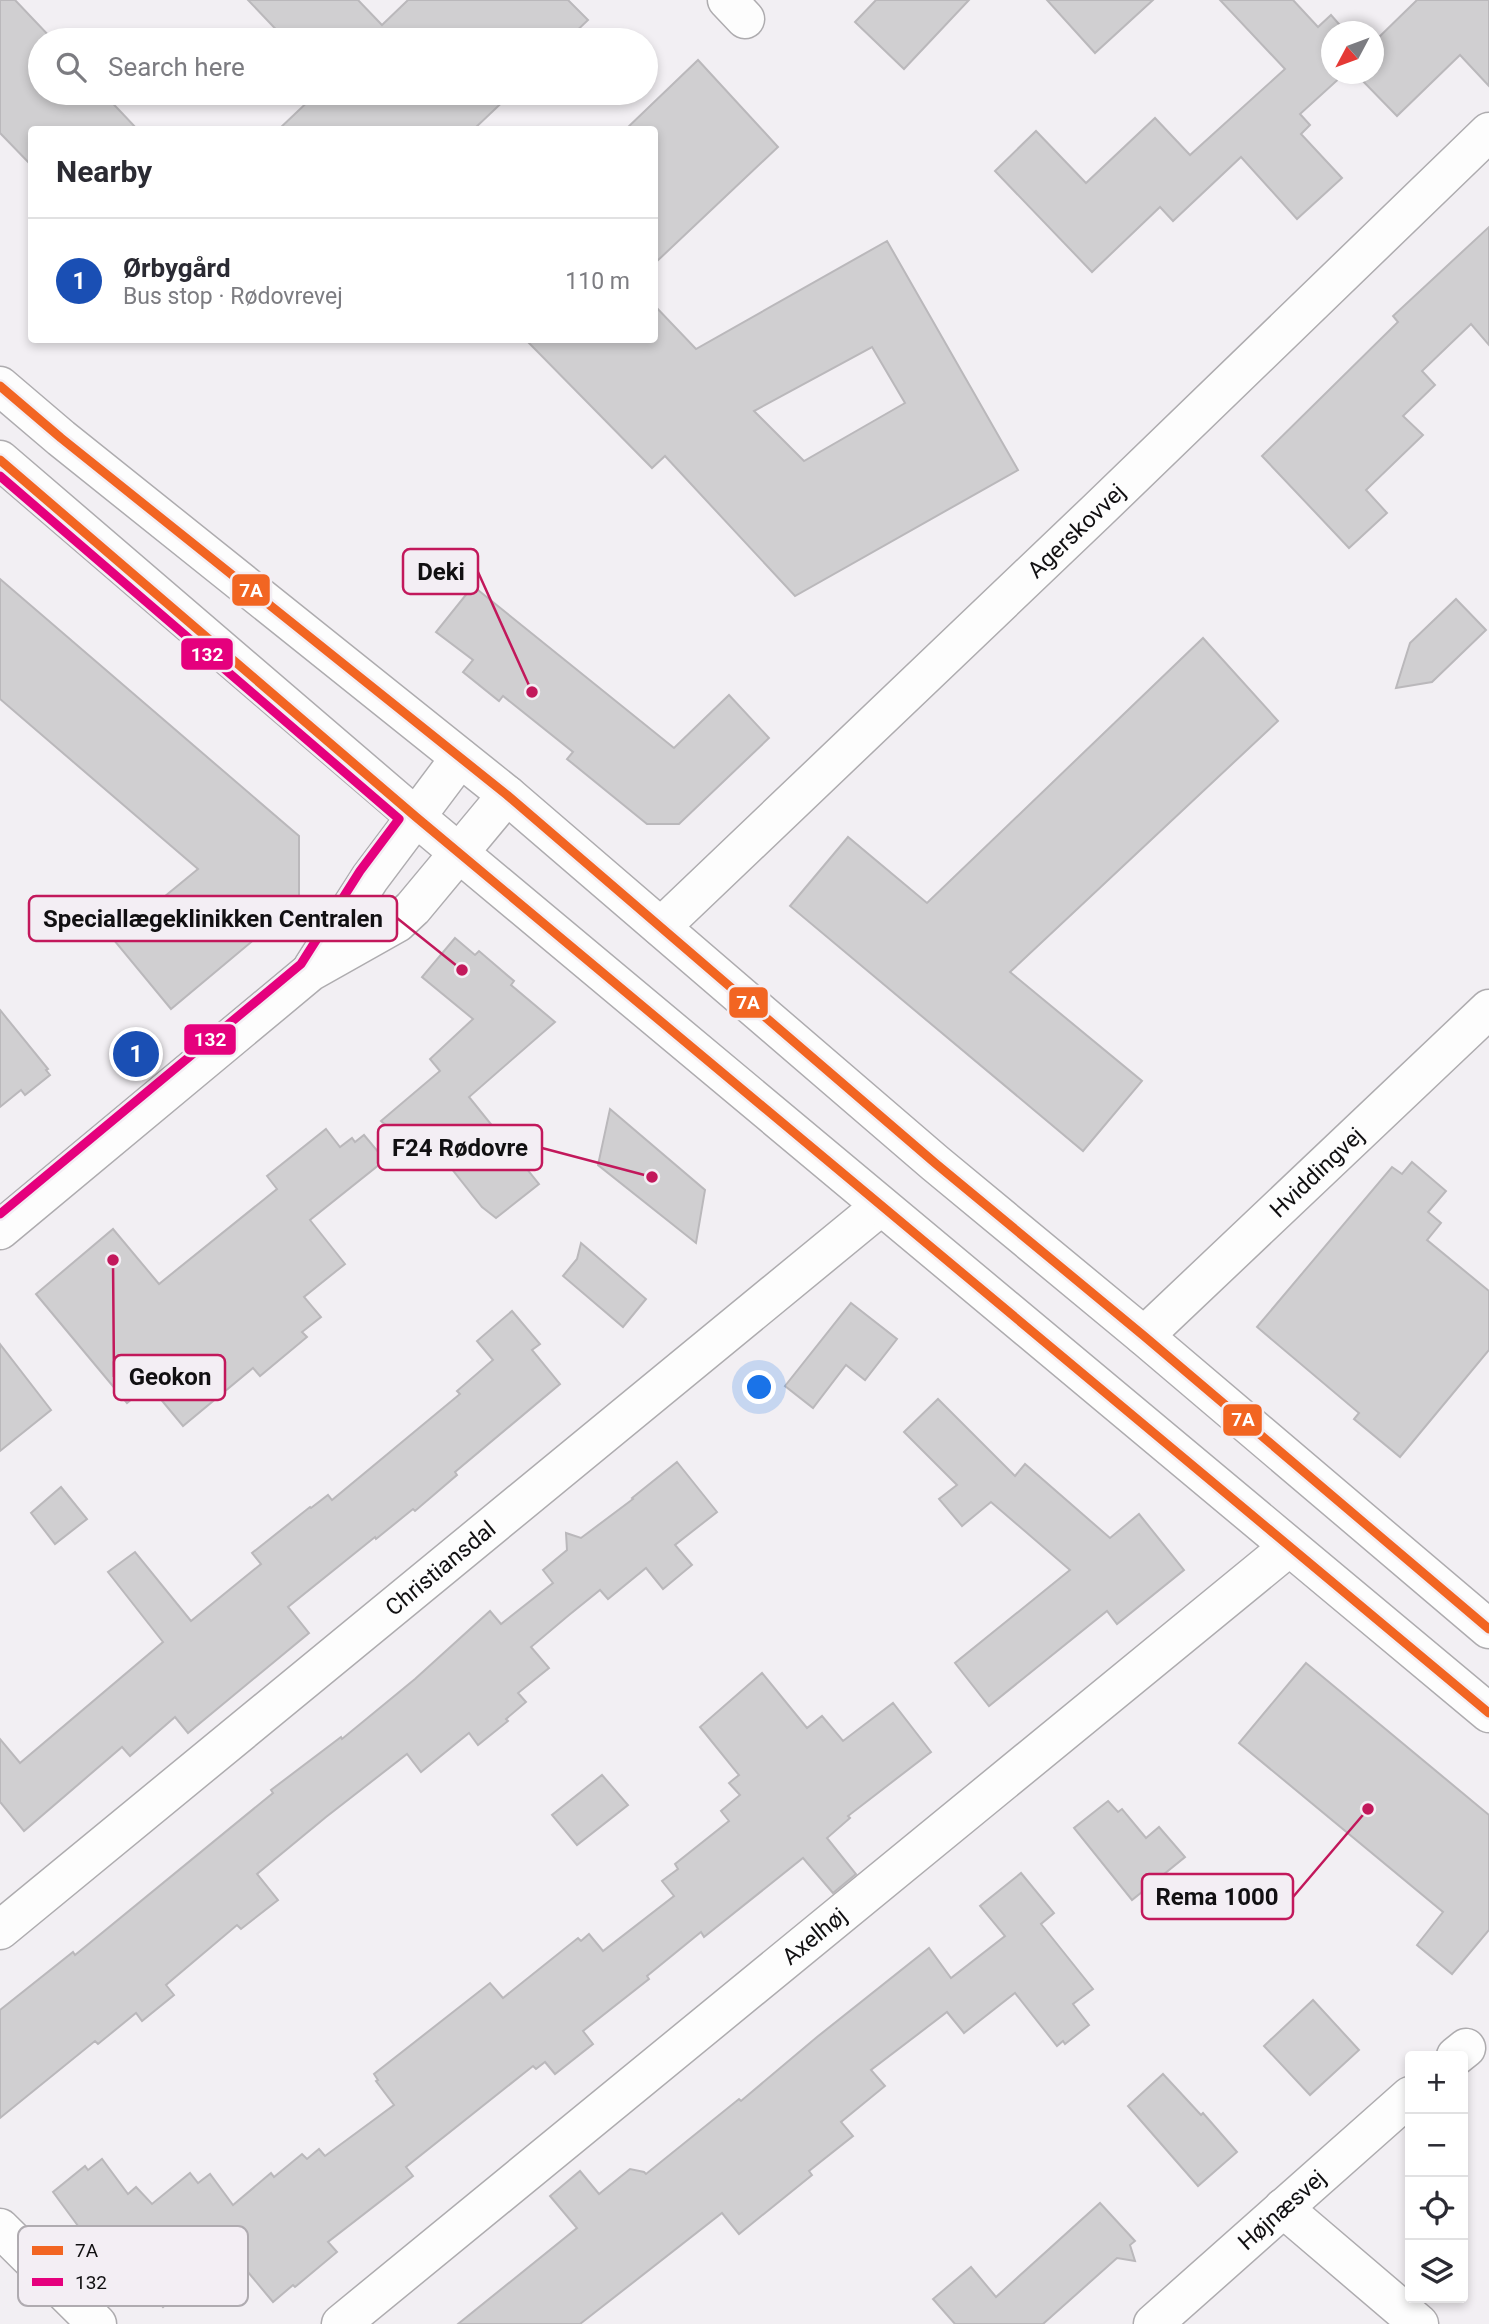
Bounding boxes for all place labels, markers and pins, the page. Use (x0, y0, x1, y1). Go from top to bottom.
callout: Deki (403, 549, 478, 594)
callout: Speciallægeklinikken Centralen (29, 896, 397, 941)
pin: 1 (113, 1028, 159, 1080)
callout: F24 Rødovre (378, 1125, 542, 1170)
callout: Geokon (114, 1355, 225, 1400)
callout: Rema 1000 (1142, 1874, 1293, 1919)

